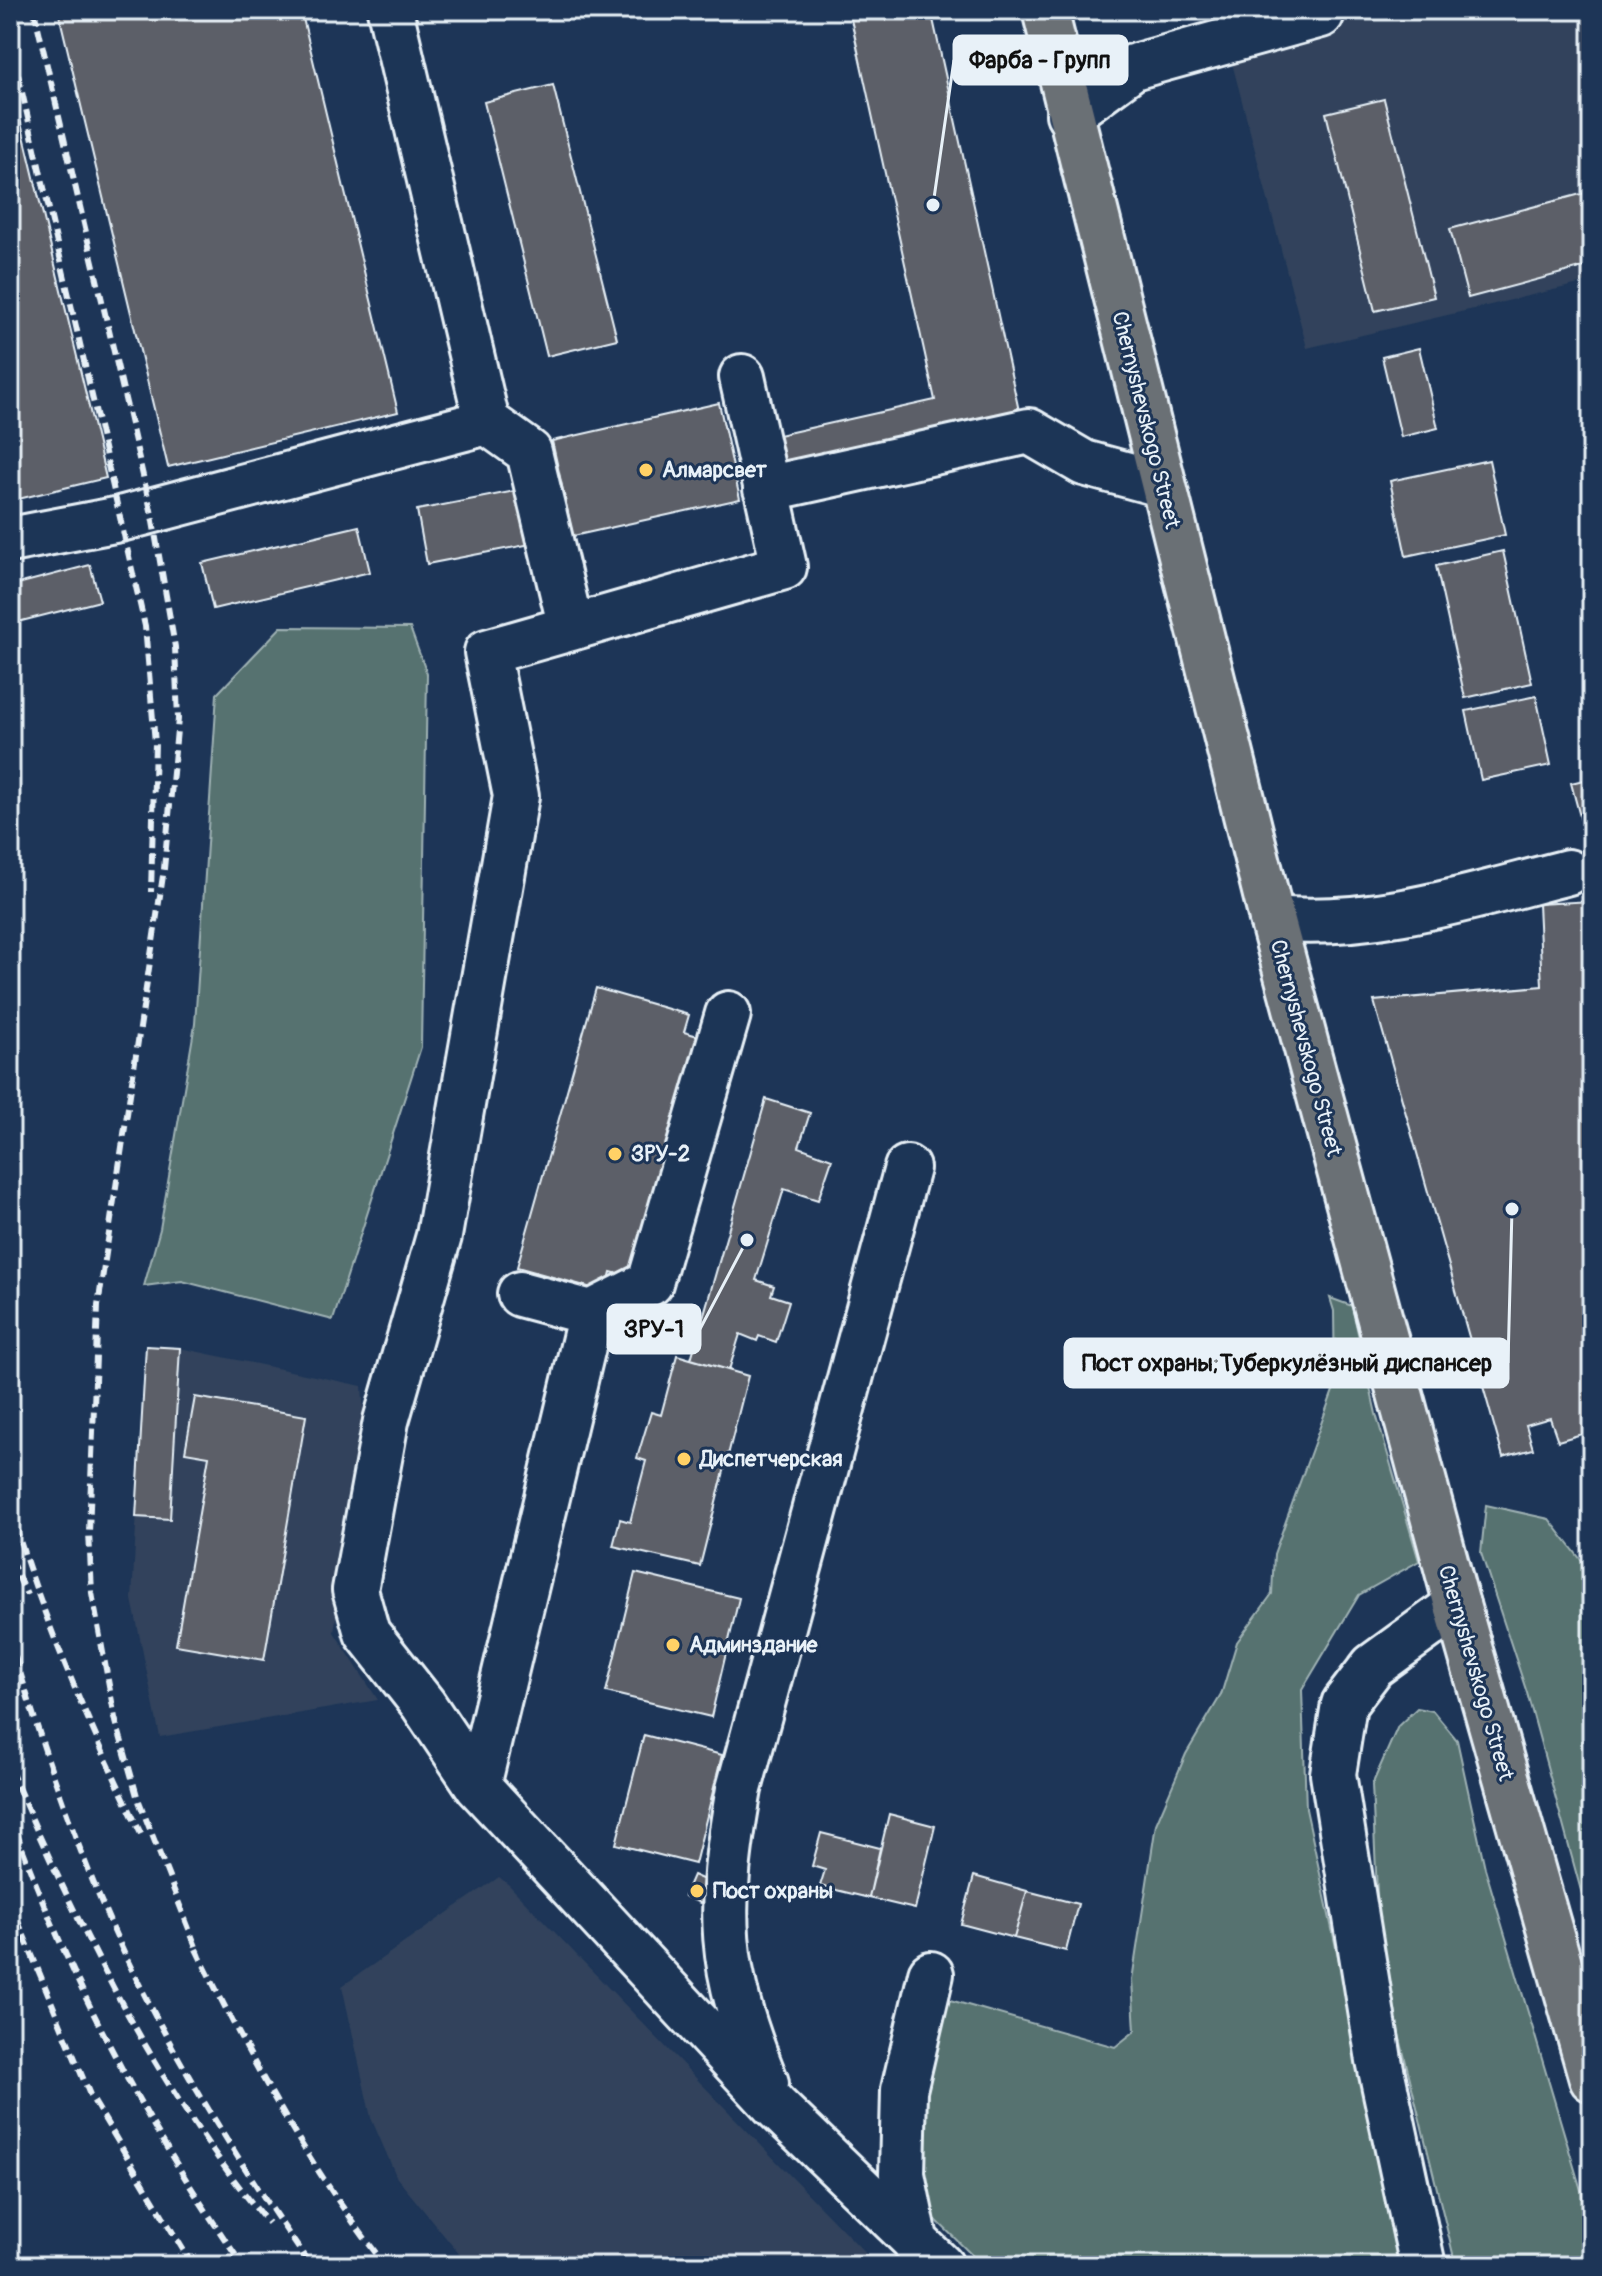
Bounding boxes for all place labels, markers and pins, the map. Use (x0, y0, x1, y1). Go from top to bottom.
callout: Фарба - Групп (954, 36, 1127, 84)
place label: Алмарсвет (662, 456, 768, 484)
marker: Алмарсвет (637, 461, 655, 479)
place label: ЗРУ-2 (631, 1140, 690, 1168)
marker: ЗРУ-2 (606, 1145, 624, 1163)
callout: ЗРУ-1 (608, 1305, 700, 1353)
callout: Пост охраны;Туберкулёзный диспансер (1065, 1339, 1508, 1387)
place label: Диспетчерская (698, 1445, 843, 1473)
marker: Диспетчерская (675, 1450, 693, 1468)
place label: Админздание (689, 1631, 819, 1659)
marker: Админздание (664, 1636, 682, 1654)
place label: Пост охраны (713, 1877, 833, 1905)
marker: Пост охраны (688, 1882, 706, 1900)

